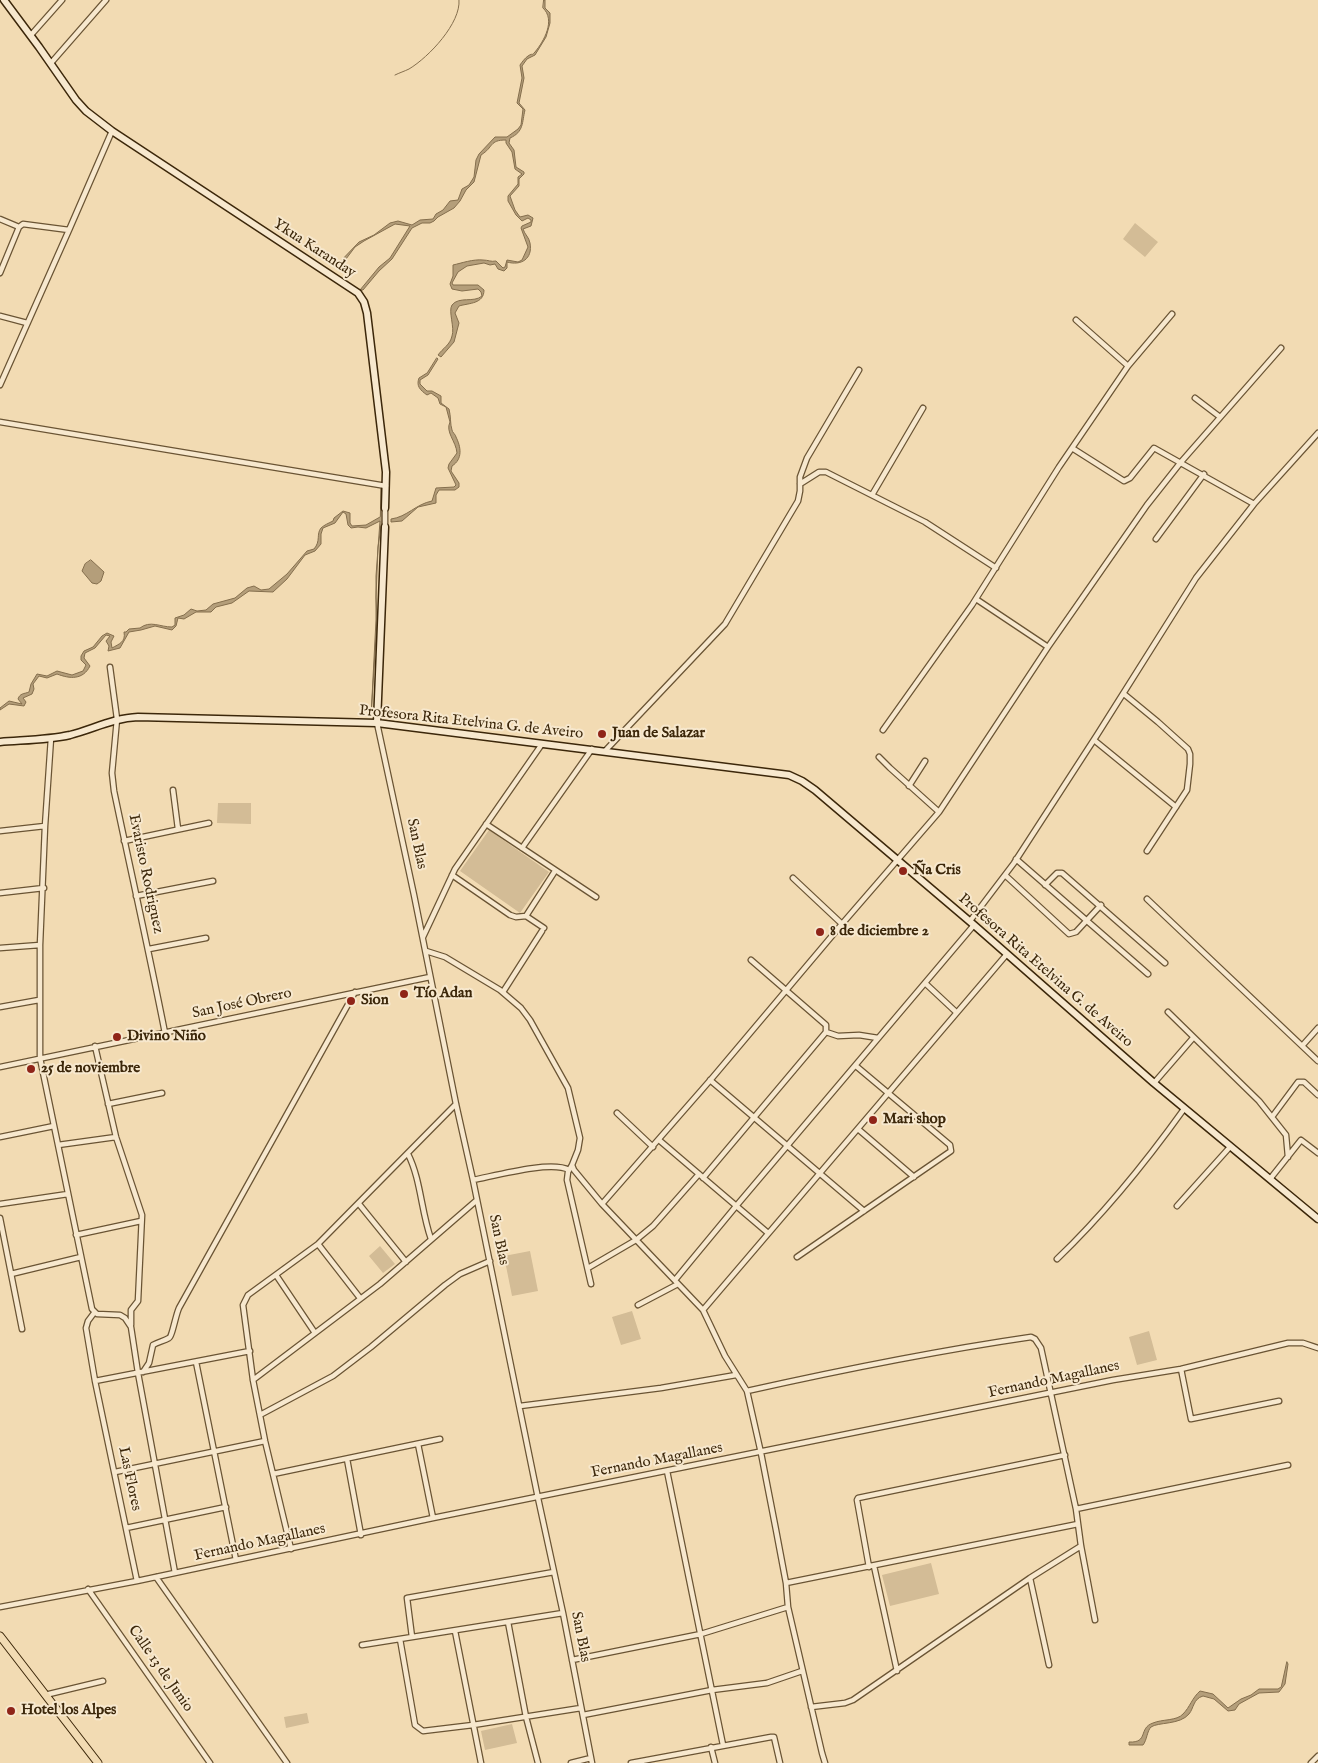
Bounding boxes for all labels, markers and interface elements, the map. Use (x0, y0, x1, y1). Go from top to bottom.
street label: Ykua Karanday (269, 216, 359, 282)
street label: Profesora Rita Etelvina G. de Aveiro (358, 702, 584, 744)
place label: Juan de Salazar (612, 725, 705, 743)
marker: Juan de Salazar (596, 728, 608, 740)
street label: Evaristo Rodriguez (124, 813, 166, 935)
street label: San Blas (402, 817, 430, 871)
place label: Ña Cris (913, 862, 961, 880)
marker: Ña Cris (897, 865, 909, 877)
street label: Profesora Rita Etelvina G. de Aveiro (954, 890, 1136, 1052)
place label: 8 de diciembre 2 (830, 923, 929, 941)
marker: 8 de diciembre 2 (814, 926, 826, 938)
street label: San José Obrero (191, 985, 293, 1023)
place label: Tío Adan (414, 985, 472, 1003)
marker: Tío Adan (398, 988, 410, 1000)
place label: Sion (361, 992, 389, 1010)
marker: Sion (345, 995, 357, 1007)
place label: Divino Niño (127, 1028, 206, 1046)
marker: Divino Niño (111, 1031, 123, 1043)
place label: 25 de noviembre (41, 1060, 140, 1078)
marker: 25 de noviembre (25, 1063, 37, 1075)
place label: Mari shop (883, 1111, 946, 1129)
marker: Mari shop (867, 1114, 879, 1126)
street label: San Blas (484, 1213, 512, 1267)
street label: Fernando Magallanes (987, 1357, 1121, 1403)
street label: Fernando Magallanes (590, 1439, 724, 1483)
street label: Las Flores (113, 1445, 145, 1513)
street label: Fernando Magallanes (193, 1520, 327, 1566)
street label: San Blas (566, 1610, 594, 1664)
street label: Calle 13 de Junio (123, 1622, 197, 1716)
place label: Hotel los Alpes (21, 1702, 116, 1720)
marker: Hotel los Alpes (5, 1705, 17, 1717)

